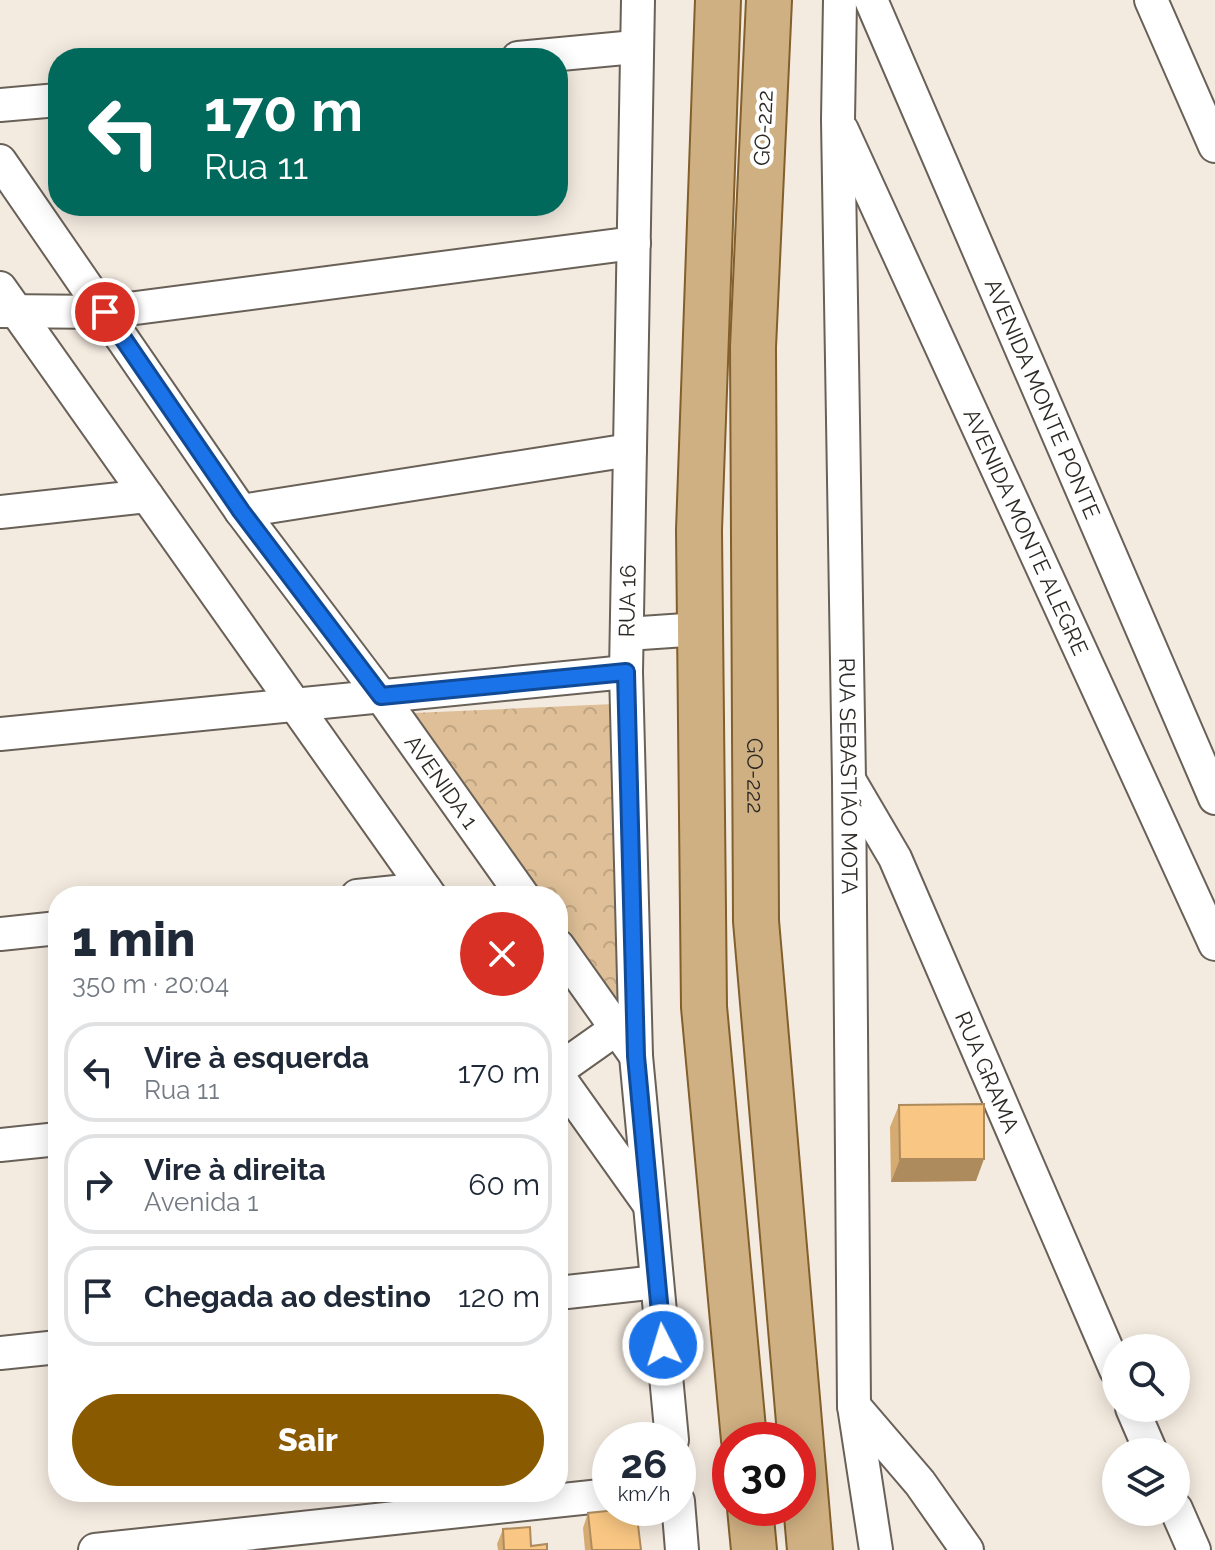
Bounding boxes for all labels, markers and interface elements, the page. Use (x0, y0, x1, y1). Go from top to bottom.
text: 170 m (204, 78, 363, 144)
icon: left (72, 80, 176, 184)
street label: GO-222 (748, 89, 778, 167)
text: Rua 11 (204, 145, 308, 187)
street label: AVENIDA MONTE PONTE (980, 275, 1106, 522)
pin (71, 278, 139, 346)
icon: arrive (83, 290, 127, 334)
street label: AVENIDA MONTE ALEGRE (958, 404, 1094, 659)
street label: RUA 16 (613, 564, 641, 638)
street label: RUA SEBASTIÃO MOTA (834, 657, 863, 894)
street label: AVENIDA 1 (400, 730, 484, 834)
street label: GO-222 (742, 738, 768, 814)
text: 1 min (72, 911, 195, 967)
button: close (460, 912, 544, 996)
text: 350 m · 20:04 (72, 969, 229, 999)
street label: RUA GRAMA (950, 1007, 1025, 1137)
text: Vire à esquerda (144, 1040, 369, 1075)
icon: left (76, 1050, 120, 1094)
text: 170 m (458, 1055, 540, 1090)
text: Rua 11 (144, 1075, 219, 1105)
text: Vire à direita (144, 1152, 326, 1187)
icon: right (76, 1162, 120, 1206)
text: 60 m (468, 1167, 540, 1202)
text: Avenida 1 (144, 1187, 258, 1217)
icon: arrive (76, 1274, 120, 1318)
text: Chegada ao destino (144, 1279, 431, 1314)
text: 120 m (458, 1279, 540, 1314)
position arrow (621, 1303, 705, 1387)
map controls (1102, 1334, 1190, 1526)
button: search (1102, 1334, 1190, 1422)
button: Sair (72, 1394, 544, 1486)
speed limit sign: 30 (712, 1422, 816, 1526)
button: layers (1102, 1438, 1190, 1526)
text: 26 (621, 1440, 667, 1487)
text: km/h (618, 1482, 670, 1506)

